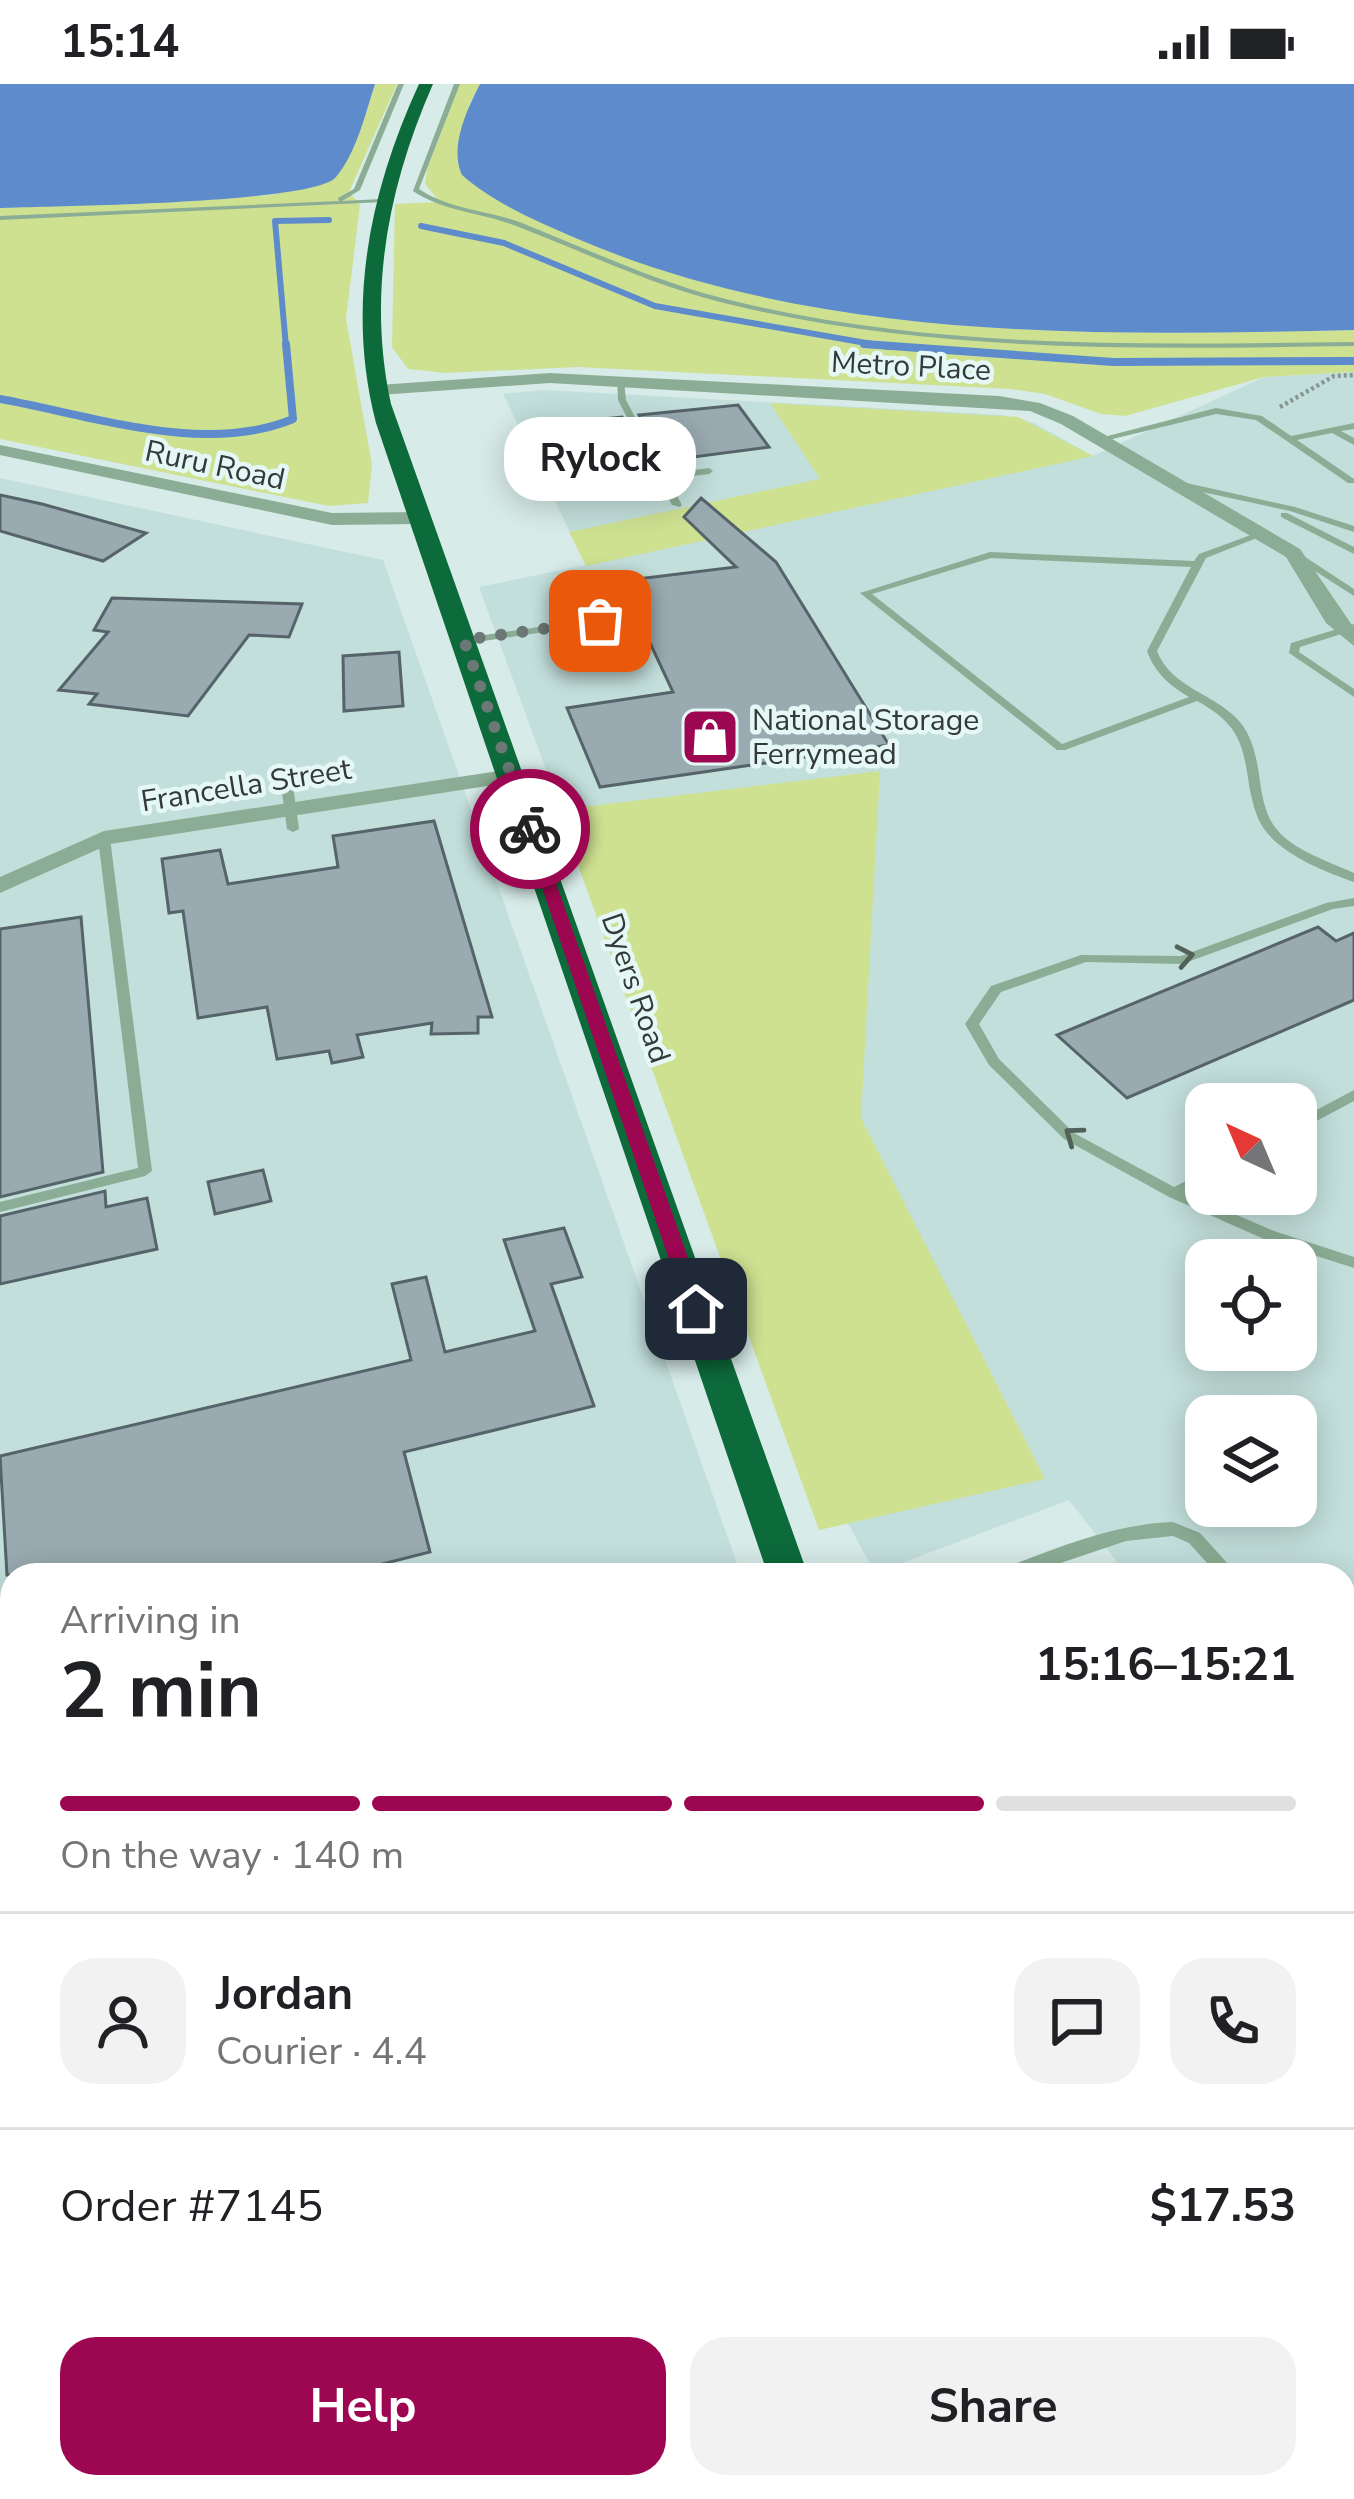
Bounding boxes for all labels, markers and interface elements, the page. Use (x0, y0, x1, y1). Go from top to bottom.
text: 15:14 (60, 12, 179, 73)
street label: Metro Place (830, 342, 992, 391)
callout: Rylock (504, 417, 696, 501)
street label: Ruru Road (141, 431, 289, 500)
text: Rylock (539, 432, 661, 485)
pin (549, 570, 651, 672)
icon: bag (567, 588, 633, 654)
place label: National Storage Ferrymead (752, 700, 979, 775)
shop icon: National Storage Ferrymead (679, 706, 741, 768)
street label: Francella Street (138, 749, 355, 822)
courier (470, 769, 590, 889)
icon: bike (497, 796, 563, 862)
street label: Dyers Road (591, 908, 680, 1069)
one-way arrow (1175, 944, 1195, 970)
north arrow (1185, 1083, 1317, 1215)
map controls (1185, 1083, 1317, 1527)
one-way arrow (1064, 1127, 1086, 1149)
button: locate (1185, 1239, 1317, 1371)
pin (645, 1258, 747, 1360)
icon: home (663, 1276, 729, 1342)
button: layers (1185, 1395, 1317, 1527)
text: Arriving in (60, 1594, 241, 1647)
text: 15:16–15:21 (1035, 1635, 1296, 1696)
text: 2 min (60, 1638, 262, 1745)
text: On the way · 140 m (60, 1829, 404, 1882)
button: person (60, 1958, 186, 2084)
button: chat (1014, 1958, 1140, 2084)
button: phone (1170, 1958, 1296, 2084)
text: Jordan (216, 1964, 353, 2025)
text: Courier · 4.4 (216, 2025, 427, 2078)
text: Order #7145 (60, 2176, 323, 2237)
text: $17.53 (1150, 2176, 1296, 2237)
button: Help (60, 2337, 666, 2475)
button: Share (690, 2337, 1296, 2475)

